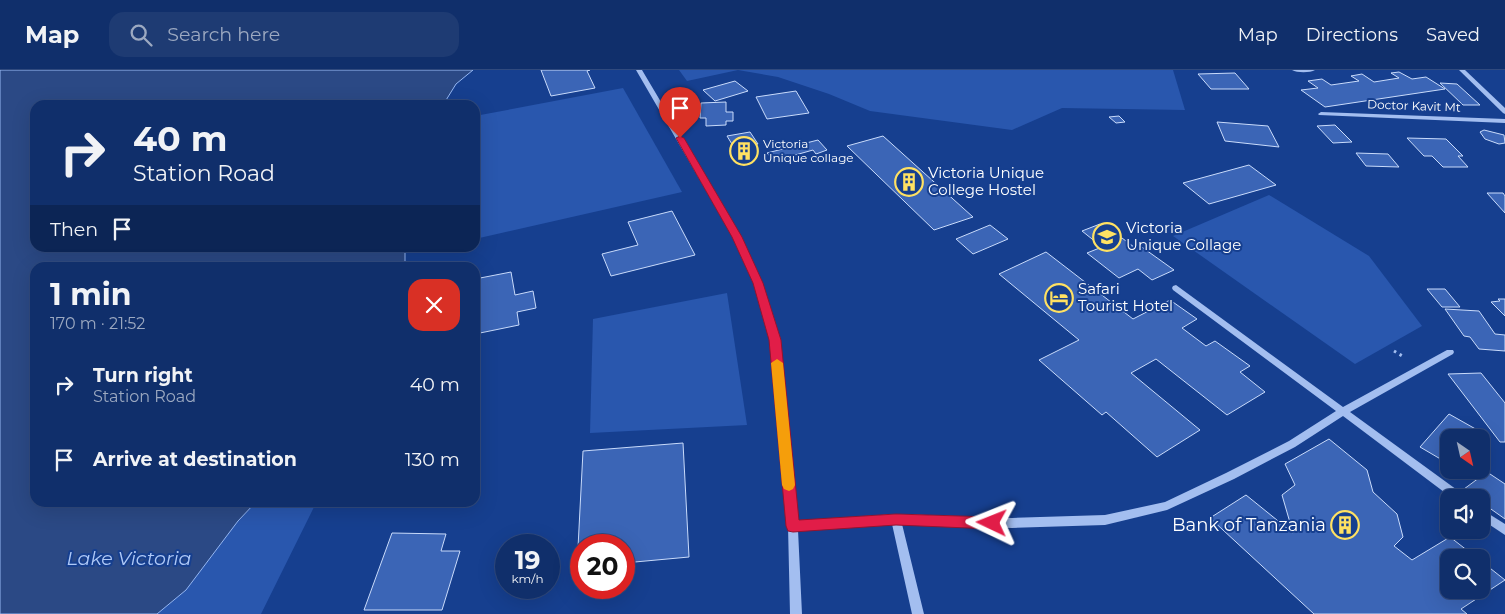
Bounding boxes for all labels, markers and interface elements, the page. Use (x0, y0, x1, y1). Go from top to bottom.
search box (109, 12, 459, 57)
text: Map (25, 20, 79, 49)
icon: search (127, 21, 155, 49)
text: Search here (167, 23, 280, 46)
text: Map (1238, 24, 1278, 46)
text: Directions (1306, 24, 1398, 46)
text: Saved (1426, 24, 1480, 46)
pin (659, 87, 701, 138)
icon: arrive (666, 94, 694, 122)
street label: Doctor Kavit Mt (1367, 96, 1461, 115)
text: 40 m (133, 117, 228, 160)
icon: right (50, 120, 115, 185)
building icon: Victoria Unique collage (729, 136, 759, 166)
place label: Victoria Unique collage (763, 136, 854, 165)
text: Station Road (133, 160, 275, 187)
place label: Victoria Unique College Hostel (928, 163, 1044, 199)
building icon: Victoria Unique College Hostel (894, 167, 924, 197)
icon: arrive (108, 215, 136, 243)
text: Then (50, 218, 98, 241)
place label: Victoria Unique Collage (1126, 218, 1241, 254)
school or university icon: Victoria Unique Collage (1092, 222, 1122, 252)
text: 1 min (50, 276, 131, 313)
button: close (408, 279, 460, 331)
place label: Safari Tourist Hotel (1078, 279, 1173, 315)
hotel icon: Safari Tourist Hotel (1044, 283, 1074, 313)
text: 170 m · 21:52 (50, 314, 145, 333)
text: Turn right (93, 364, 193, 387)
icon: right (50, 371, 78, 399)
text: 40 m (410, 373, 460, 396)
text: Station Road (93, 387, 196, 406)
north arrow (1440, 429, 1490, 479)
map controls (1440, 429, 1490, 599)
icon: arrive (50, 446, 78, 474)
text: Arrive at destination (93, 448, 297, 471)
text: 130 m (405, 448, 460, 471)
button: sound (1440, 489, 1490, 539)
position arrow (965, 496, 1017, 548)
building icon: Bank of Tanzania (1330, 510, 1360, 540)
place label: Bank of Tanzania (1172, 514, 1326, 536)
speed limit sign: 20 (570, 534, 635, 599)
text: 19 (515, 545, 540, 575)
water label: Lake Victoria (67, 547, 192, 570)
button: search (1440, 549, 1490, 599)
text: km/h (511, 571, 544, 586)

